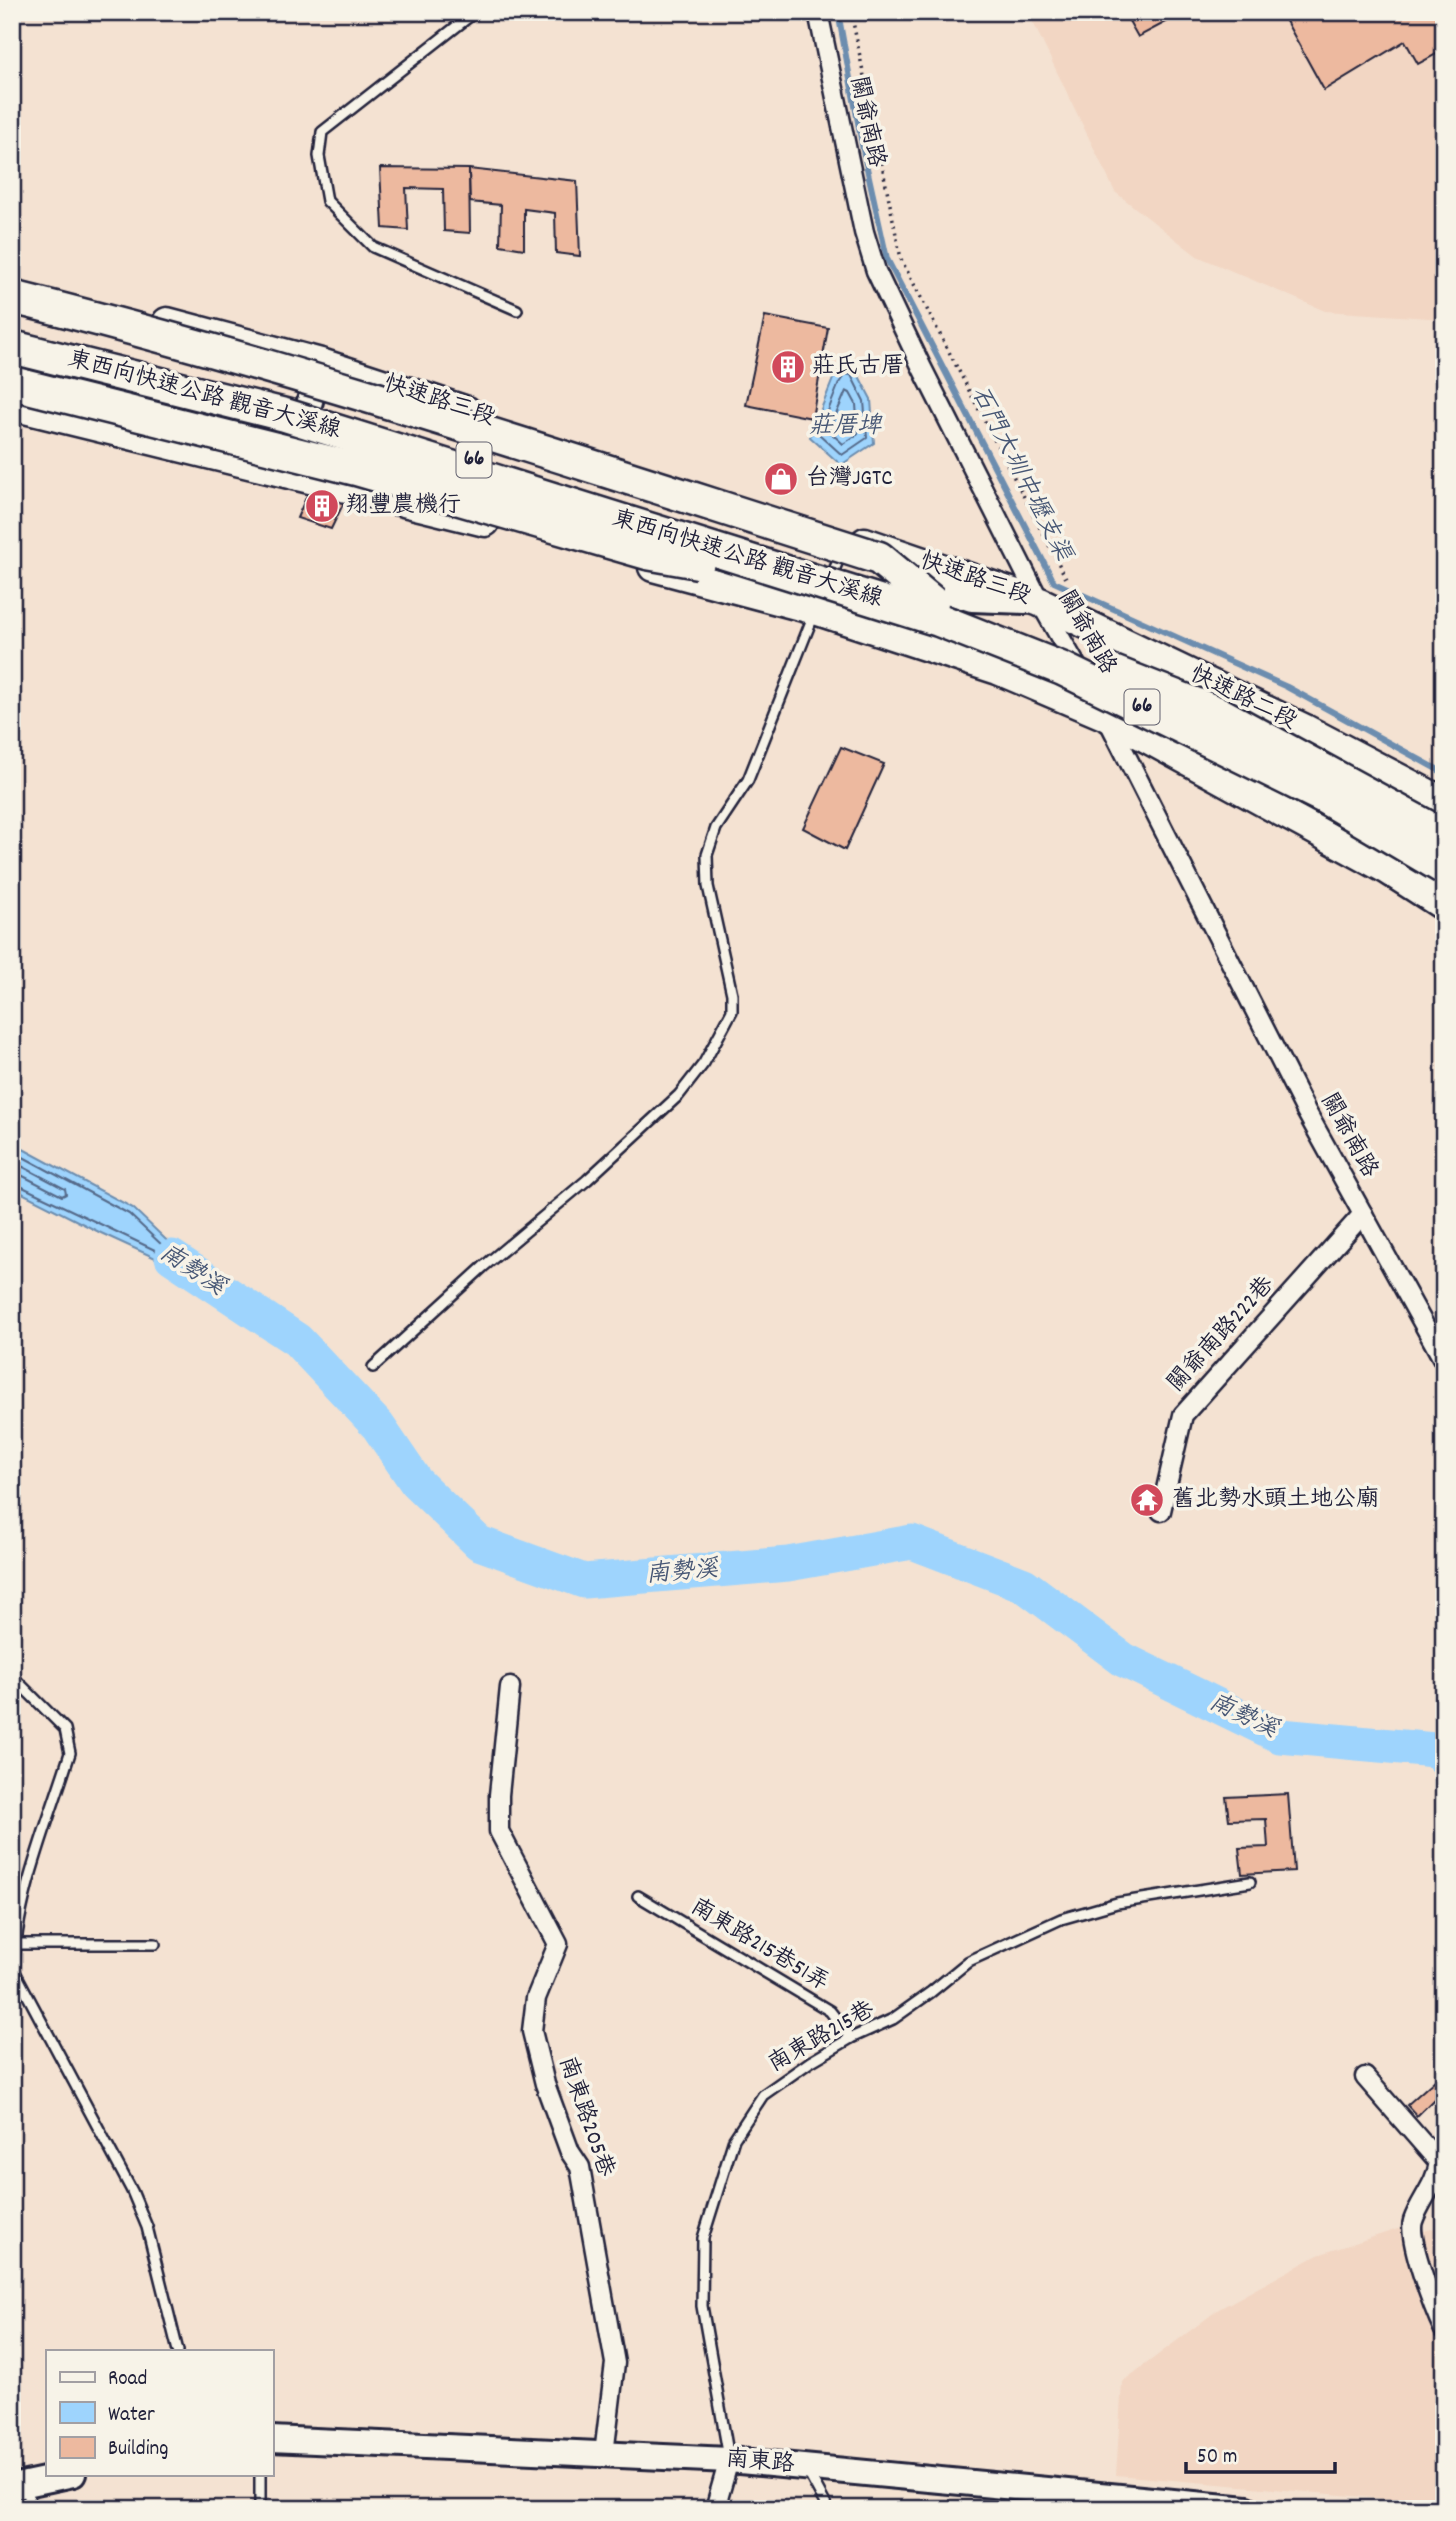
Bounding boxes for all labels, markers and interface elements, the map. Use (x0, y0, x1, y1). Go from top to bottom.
street label: 關爺南路 (840, 74, 892, 170)
street label: 東西向快速公路 觀音大溪線 (64, 344, 344, 448)
building icon: 莊氏古厝 (769, 348, 807, 386)
place label: 莊氏古厝 (812, 351, 904, 384)
street label: 快速路三段 (379, 369, 499, 435)
water label: 石門大圳中壢支渠 (961, 381, 1080, 569)
water label: 莊厝埤 (809, 410, 883, 444)
road number: 66 (456, 442, 491, 477)
shop icon: 台灣JGTC (762, 460, 800, 498)
place label: 台灣JGTC (806, 463, 893, 496)
building icon: 翔豐農機行 (303, 487, 341, 525)
place label: 翔豐農機行 (346, 490, 461, 523)
street label: 東西向快速公路 觀音大溪線 (608, 503, 886, 617)
street label: 快速路三段 (915, 546, 1035, 614)
street label: 關爺南路 (1049, 585, 1123, 681)
street label: 快速路二段 (1184, 659, 1302, 739)
road number: 66 (1124, 690, 1160, 724)
street label: 關爺南路 (1311, 1088, 1385, 1184)
water label: 南勢溪 (153, 1237, 233, 1306)
street label: 關爺南路222巷 (1161, 1269, 1283, 1400)
temple icon: 舊北勢水頭土地公廟 (1128, 1481, 1166, 1519)
place label: 舊北勢水頭土地公廟 (1172, 1484, 1379, 1517)
water label: 南勢溪 (645, 1553, 721, 1593)
water label: 南勢溪 (1203, 1686, 1285, 1748)
street label: 南東路215巷51弄 (683, 1892, 835, 2000)
street label: 南東路215巷 (763, 1994, 882, 2082)
street label: 南東路205巷 (549, 2052, 621, 2183)
legend (46, 2350, 273, 2476)
text: Road (108, 2365, 147, 2395)
text: Water (108, 2401, 155, 2431)
scale bar (1186, 2430, 1335, 2474)
text: Building (108, 2435, 168, 2465)
text: 50 m (1197, 2443, 1237, 2473)
street label: 南東路 (724, 2444, 796, 2482)

